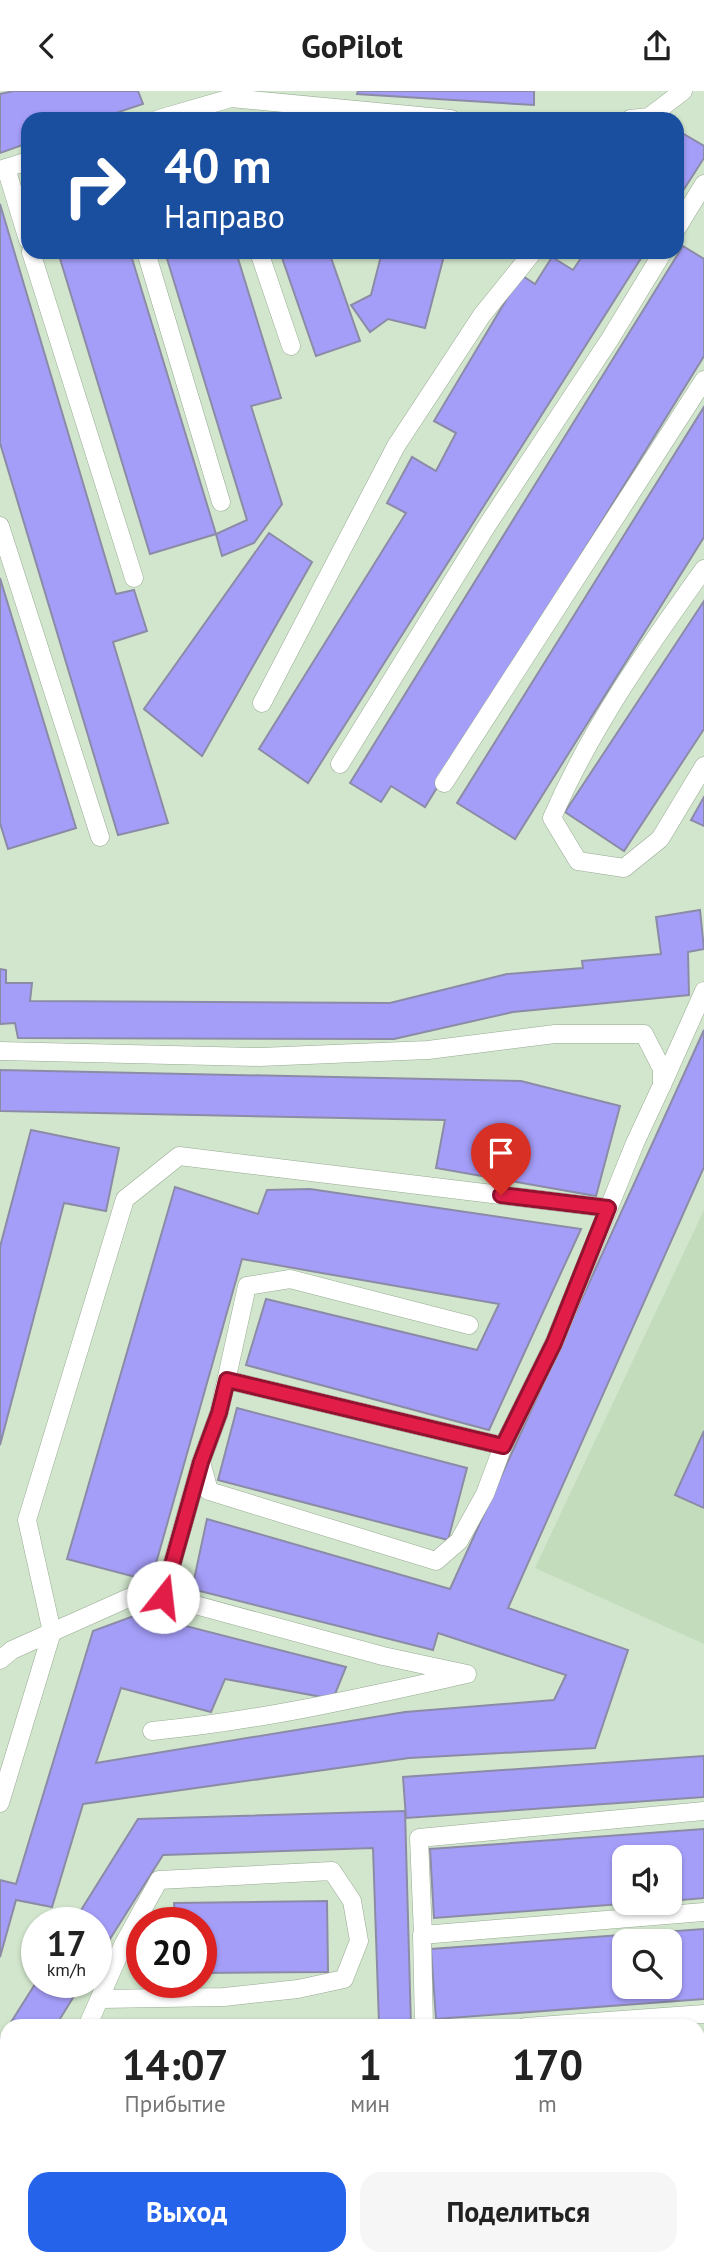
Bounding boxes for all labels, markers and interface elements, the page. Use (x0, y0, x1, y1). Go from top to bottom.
text: GoPilot (301, 25, 403, 67)
icon: back (28, 27, 66, 65)
icon: share (638, 27, 676, 65)
text: 40 m (164, 133, 271, 197)
icon: right (49, 140, 140, 231)
text: Направо (164, 195, 285, 237)
pin (471, 1123, 531, 1195)
icon: arrive (482, 1134, 520, 1172)
position arrow (126, 1560, 200, 1634)
map controls (612, 1845, 682, 1999)
button: sound (612, 1845, 682, 1915)
speed limit sign: 20 (126, 1907, 217, 1998)
text: 17 (47, 1920, 86, 1966)
button: search (612, 1929, 682, 1999)
text: km/h (47, 1958, 86, 1981)
text: 14:07 (122, 2037, 228, 2092)
text: 1 (358, 2037, 382, 2092)
text: 170 (512, 2037, 583, 2092)
text: Прибытие (125, 2089, 226, 2118)
text: мин (350, 2089, 390, 2118)
text: m (538, 2089, 557, 2118)
button: Выход (28, 2172, 346, 2252)
button: Поделиться (360, 2172, 677, 2252)

